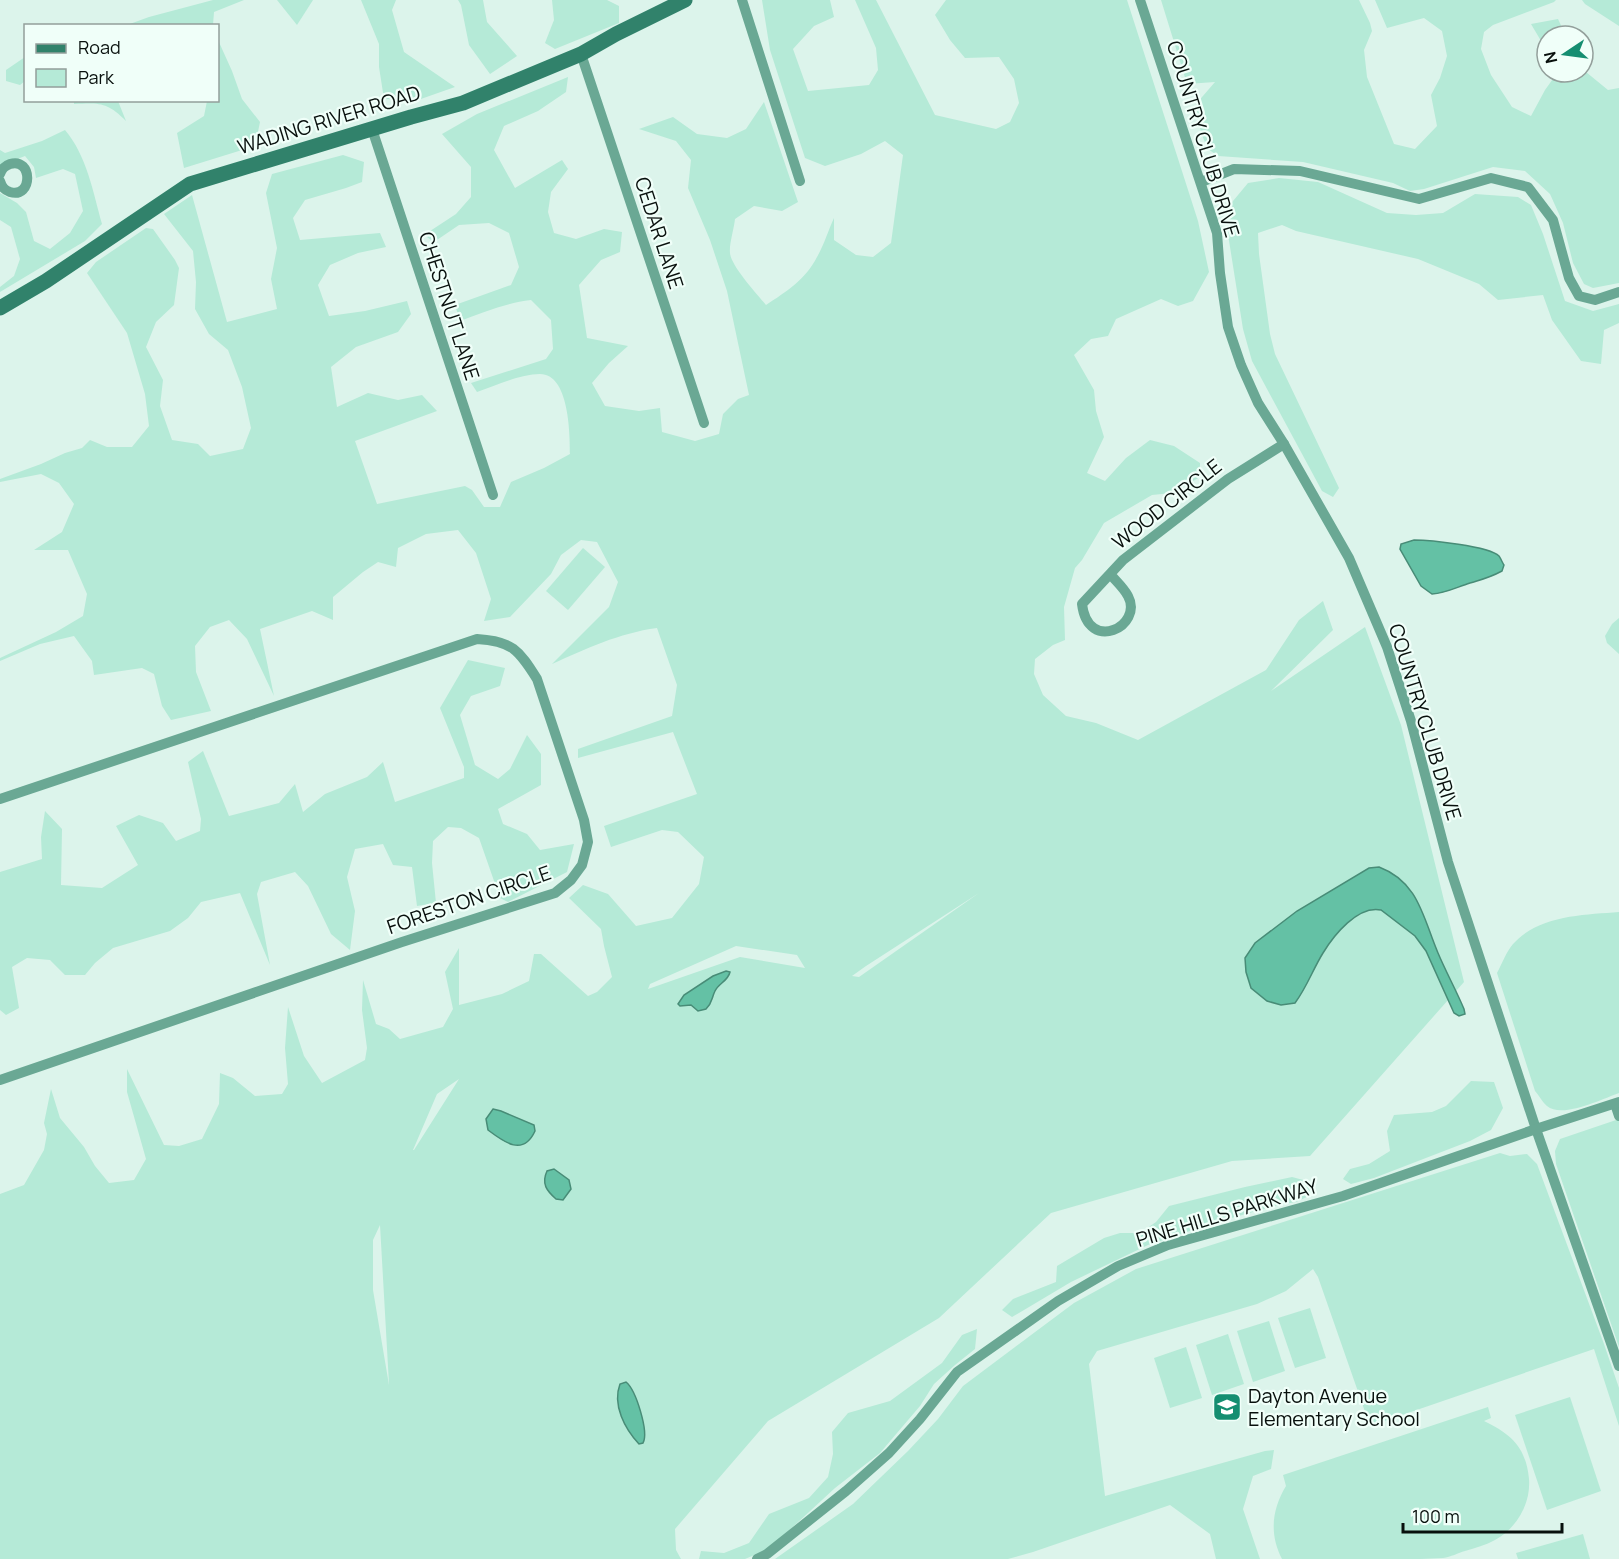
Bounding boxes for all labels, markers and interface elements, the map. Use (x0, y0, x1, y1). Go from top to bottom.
legend (24, 24, 219, 102)
north arrow (1535, 24, 1595, 84)
text: Road (78, 35, 121, 59)
street label: COUNTRY CLUB DRIVE (1161, 37, 1246, 240)
text: N (1538, 49, 1562, 65)
text: Park (78, 65, 115, 89)
street label: WADING RIVER ROAD (234, 79, 424, 160)
street label: CEDAR LANE (629, 174, 690, 292)
street label: CHESTNUT LANE (413, 228, 486, 383)
street label: WOOD CIRCLE (1106, 452, 1227, 555)
street label: COUNTRY CLUB DRIVE (1383, 620, 1468, 823)
street label: FORESTON CIRCLE (383, 859, 554, 940)
street label: PINE HILLS PARKWAY (1132, 1172, 1322, 1253)
place label: Dayton Avenue Elementary School (1248, 1382, 1420, 1432)
school or university icon: Dayton Avenue Elementary School (1211, 1391, 1243, 1423)
scale bar (1403, 1496, 1562, 1534)
text: 100 m (1412, 1504, 1460, 1528)

